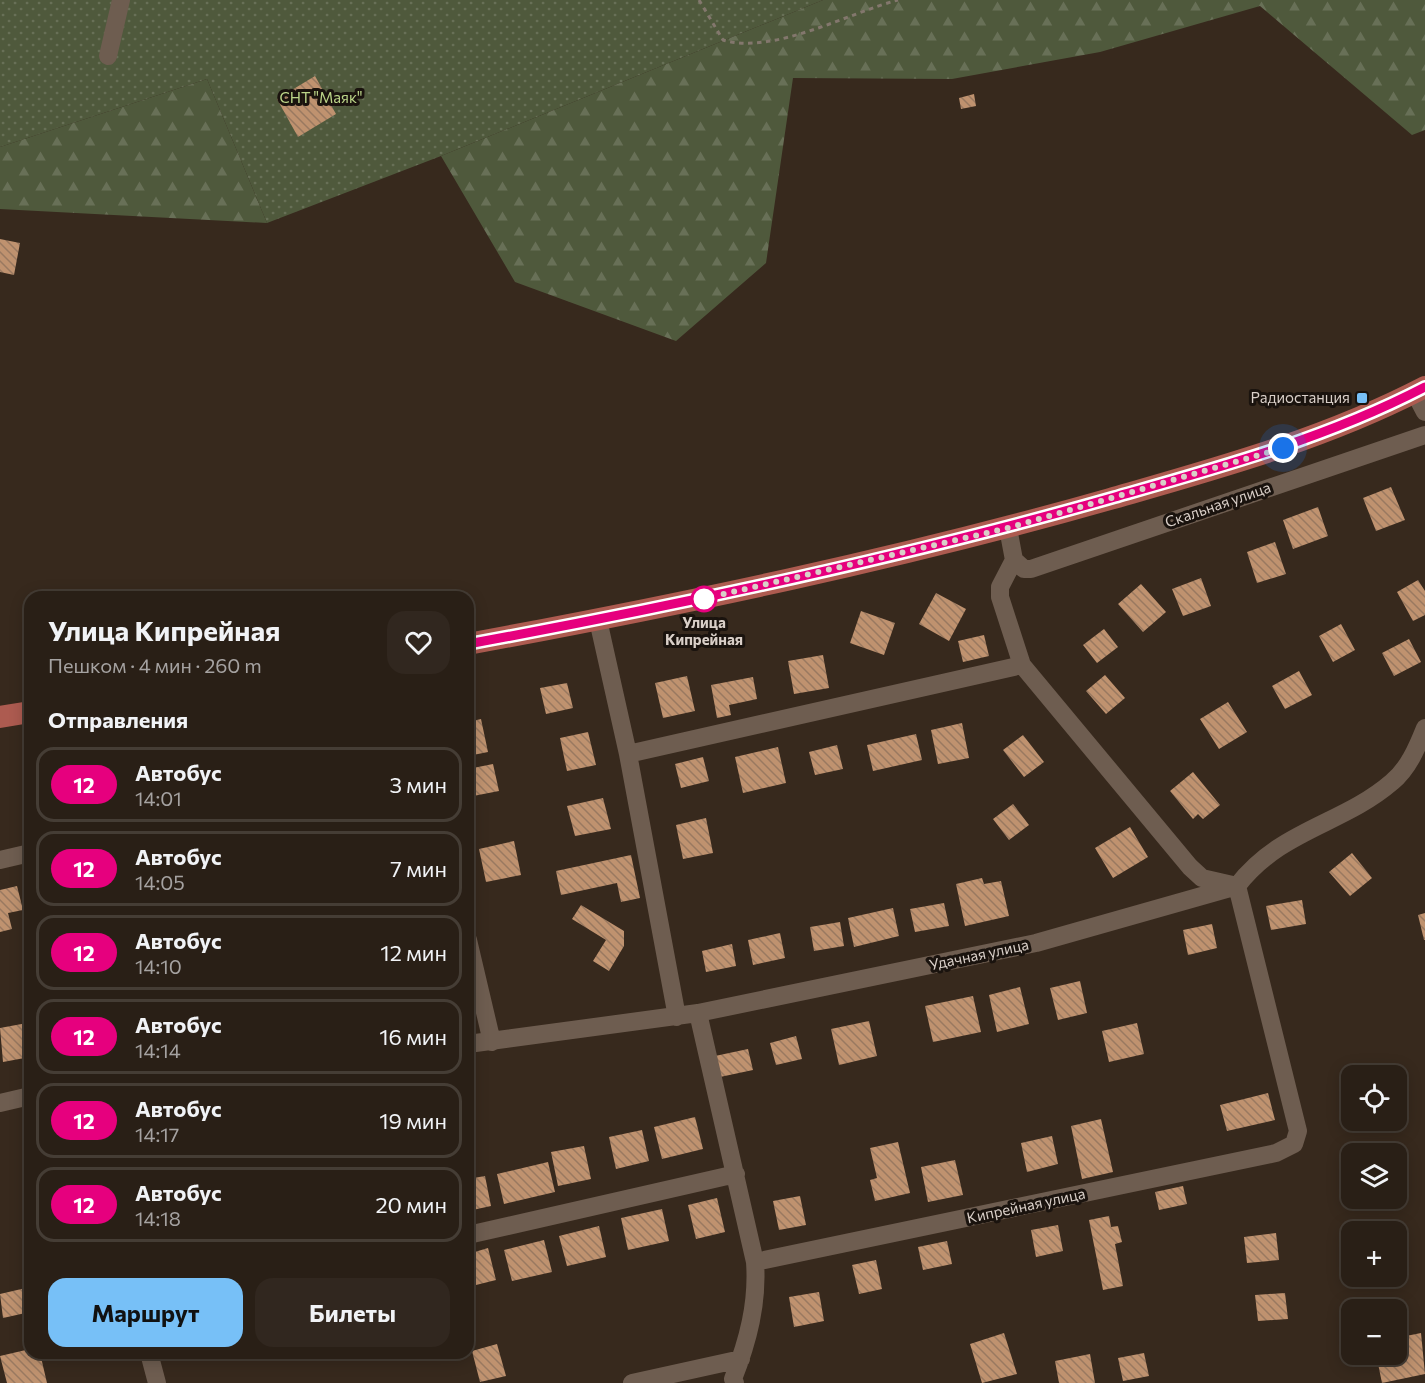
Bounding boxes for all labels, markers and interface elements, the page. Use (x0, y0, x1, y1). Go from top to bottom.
park label: СНТ "Маяк" (279, 88, 363, 106)
place label: Радиостанция (1250, 388, 1350, 406)
marker: Радиостанция (1355, 391, 1369, 405)
your location (1268, 433, 1298, 463)
street label: Скальная улица (1162, 478, 1273, 531)
marker: Улица Кипрейная (691, 586, 717, 612)
button: heart (387, 611, 450, 674)
text: Улица Кипрейная (48, 613, 280, 647)
place label: Улица Кипрейная (665, 613, 743, 648)
text: Пешком · 4 мин · 260 m (48, 653, 262, 677)
text: Отправления (48, 706, 188, 733)
text: Автобус (135, 759, 222, 786)
text: 3 мин (389, 771, 447, 798)
text: 12 (73, 772, 95, 797)
text: 14:01 (135, 786, 182, 810)
text: Автобус (135, 843, 222, 870)
text: 7 мин (390, 855, 447, 882)
text: 12 (73, 856, 95, 881)
text: 14:05 (135, 870, 185, 894)
text: Автобус (135, 927, 222, 954)
street label: Удачная улица (927, 935, 1030, 973)
text: 12 мин (380, 939, 447, 966)
text: 12 (73, 940, 95, 965)
text: 14:10 (135, 954, 182, 978)
text: Автобус (135, 1011, 222, 1038)
text: 16 мин (379, 1023, 447, 1050)
text: 12 (73, 1024, 95, 1049)
text: 14:14 (135, 1038, 181, 1062)
map controls (1341, 1065, 1407, 1365)
button: locate (1341, 1065, 1407, 1131)
text: Автобус (135, 1095, 222, 1122)
text: 19 мин (379, 1107, 447, 1134)
text: 12 (73, 1108, 95, 1133)
text: 14:17 (135, 1122, 179, 1146)
button: layers (1341, 1143, 1407, 1209)
text: Автобус (135, 1179, 222, 1206)
street label: Кипрейная улица (965, 1184, 1087, 1226)
text: 20 мин (375, 1191, 447, 1218)
text: 12 (73, 1192, 95, 1217)
text: 14:18 (135, 1206, 181, 1230)
button: + (1341, 1221, 1407, 1287)
button: Маршрут (48, 1278, 243, 1347)
button: Билеты (255, 1278, 450, 1347)
button: − (1341, 1299, 1407, 1365)

